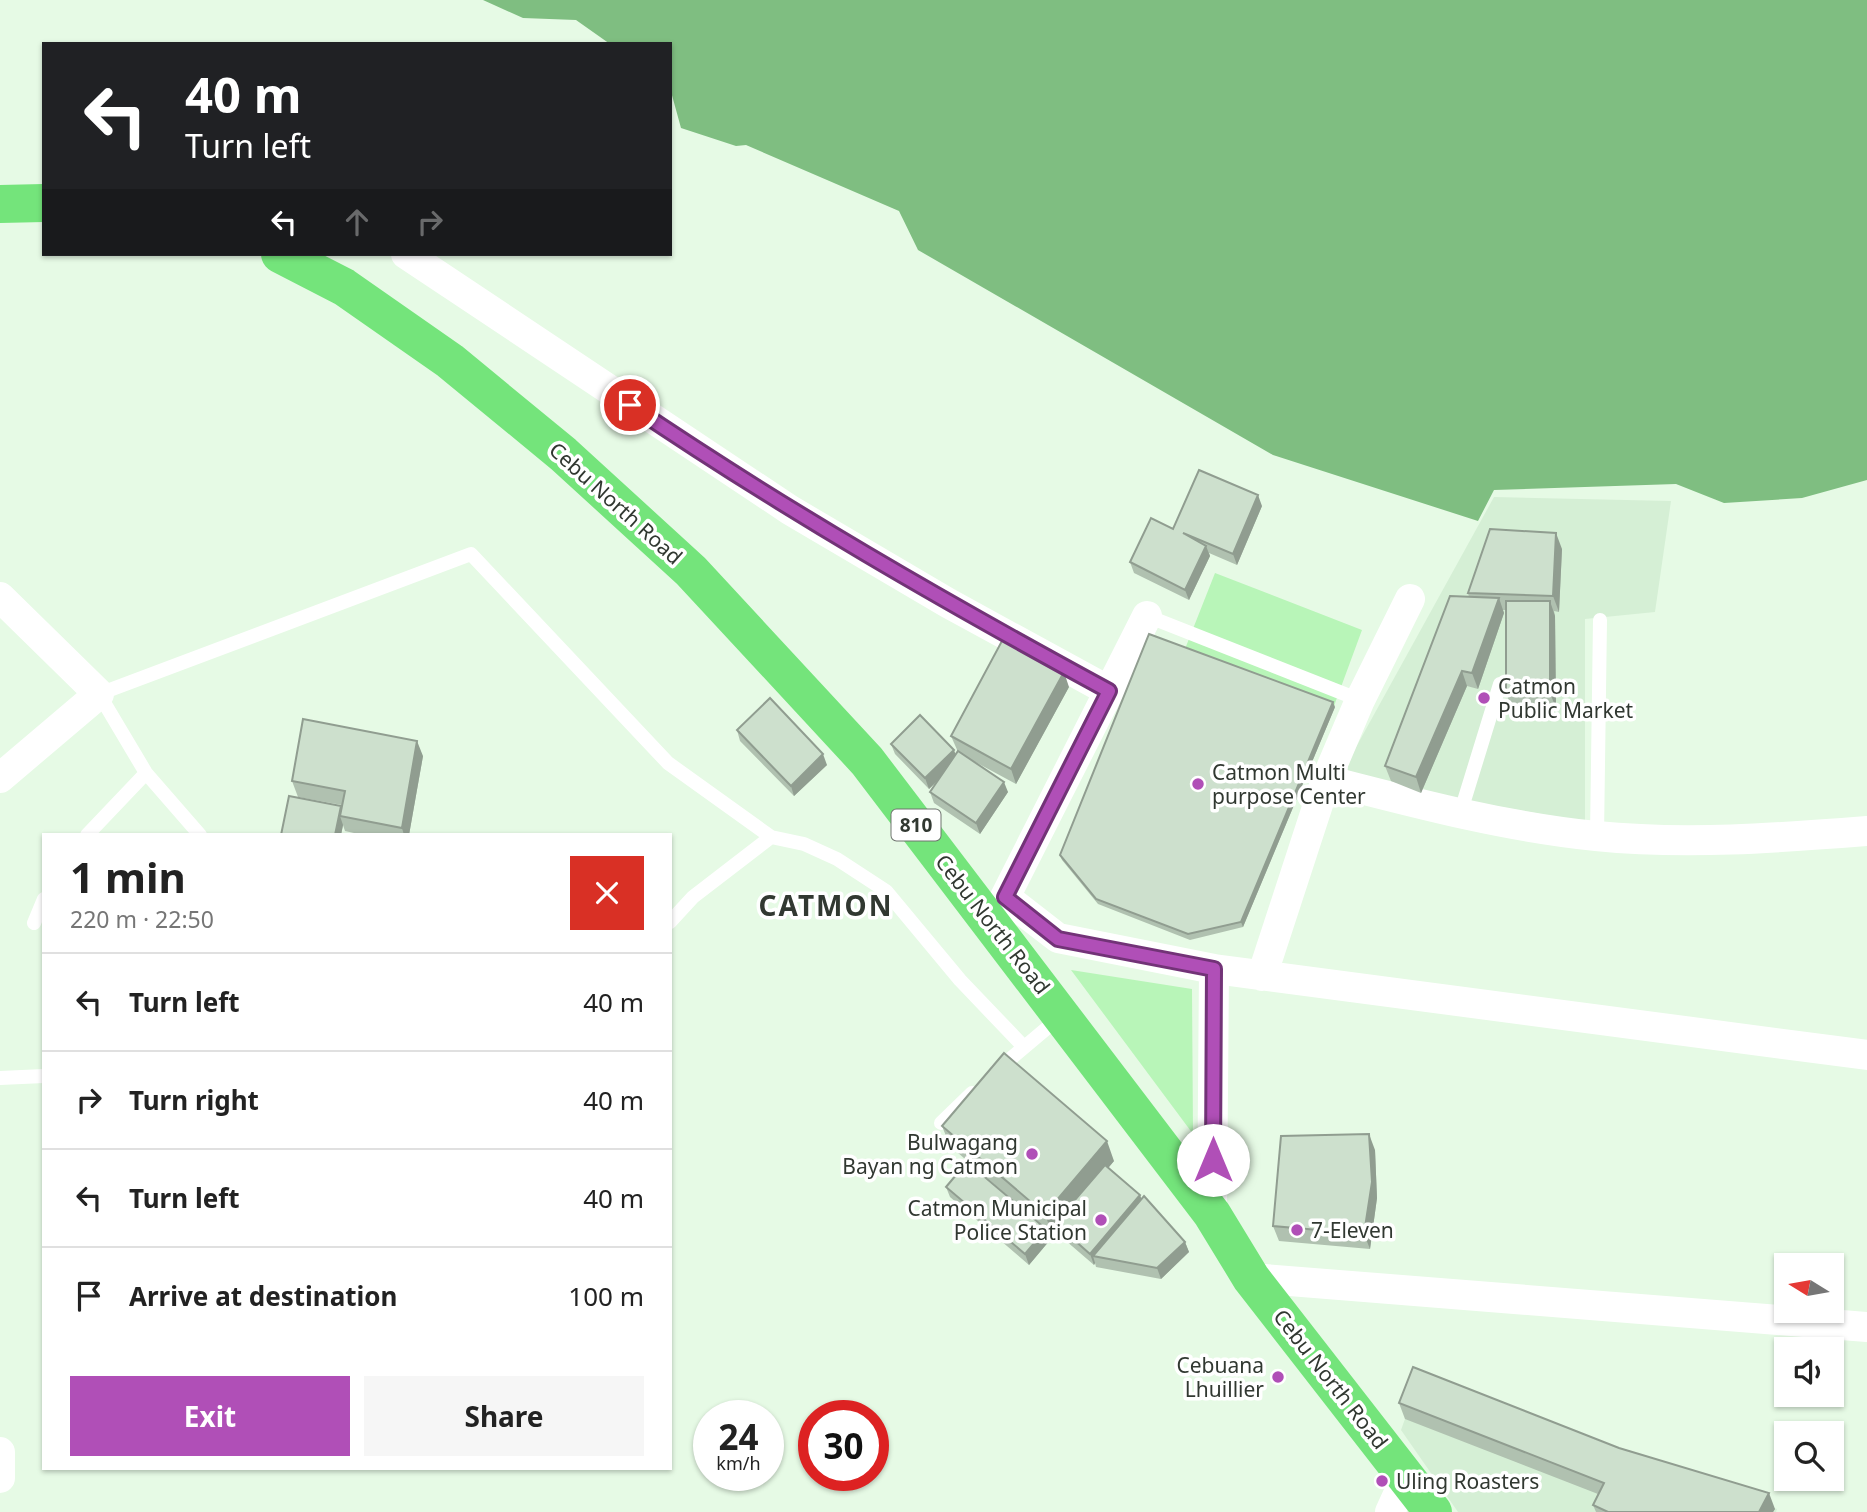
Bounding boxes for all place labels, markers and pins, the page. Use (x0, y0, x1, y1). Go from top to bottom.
pin (600, 375, 660, 435)
place label: Catmon Public Market (1498, 672, 1634, 724)
marker: Catmon Public Market (1476, 690, 1492, 706)
place label: Catmon Multi purpose Center (1212, 758, 1366, 810)
marker: Catmon Multi purpose Center (1190, 776, 1206, 792)
place label: Bulwagang Bayan ng Catmon (842, 1128, 1018, 1180)
marker: Bulwagang Bayan ng Catmon (1024, 1146, 1040, 1162)
place label: Catmon Municipal Police Station (908, 1194, 1087, 1246)
marker: Catmon Municipal Police Station (1093, 1212, 1109, 1228)
place label: 7-Eleven (1311, 1216, 1394, 1244)
marker: 7-Eleven (1289, 1222, 1305, 1238)
place label: Cebuana Lhuillier (1176, 1351, 1264, 1403)
marker: Cebuana Lhuillier (1270, 1369, 1286, 1385)
place label: Uling Roasters (1396, 1467, 1539, 1495)
marker: Uling Roasters (1374, 1473, 1390, 1489)

